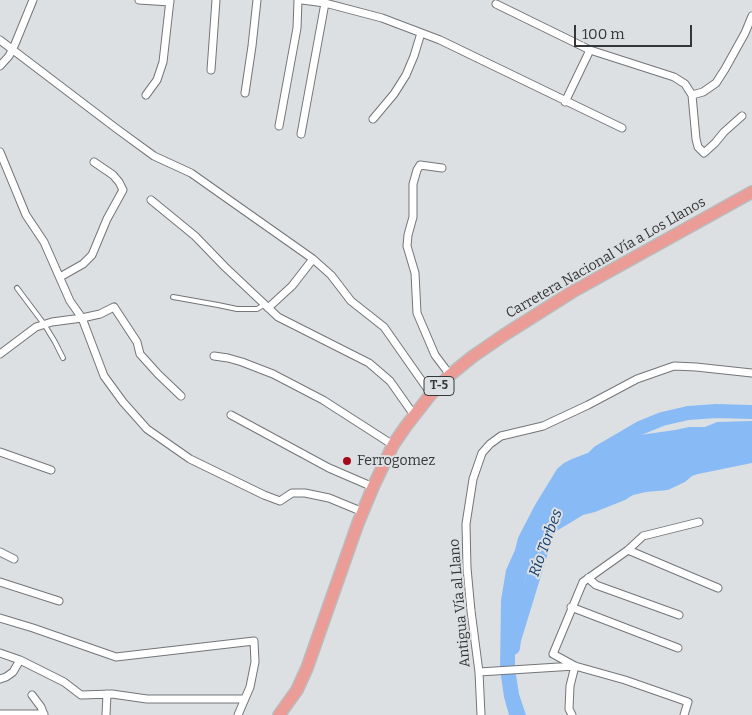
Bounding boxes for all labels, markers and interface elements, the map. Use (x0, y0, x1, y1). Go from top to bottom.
scale bar (577, 15, 694, 47)
text: 100 m (582, 25, 625, 43)
street label: Carretera Nacional Vía a Los Llanos (503, 194, 709, 322)
road number: T-5 (424, 376, 454, 396)
place label: Ferrogomez (357, 453, 435, 469)
marker: Ferrogomez (341, 455, 353, 467)
water label: Río Torbes (526, 507, 566, 579)
street label: Antigua Vía al Llano (446, 538, 474, 668)

